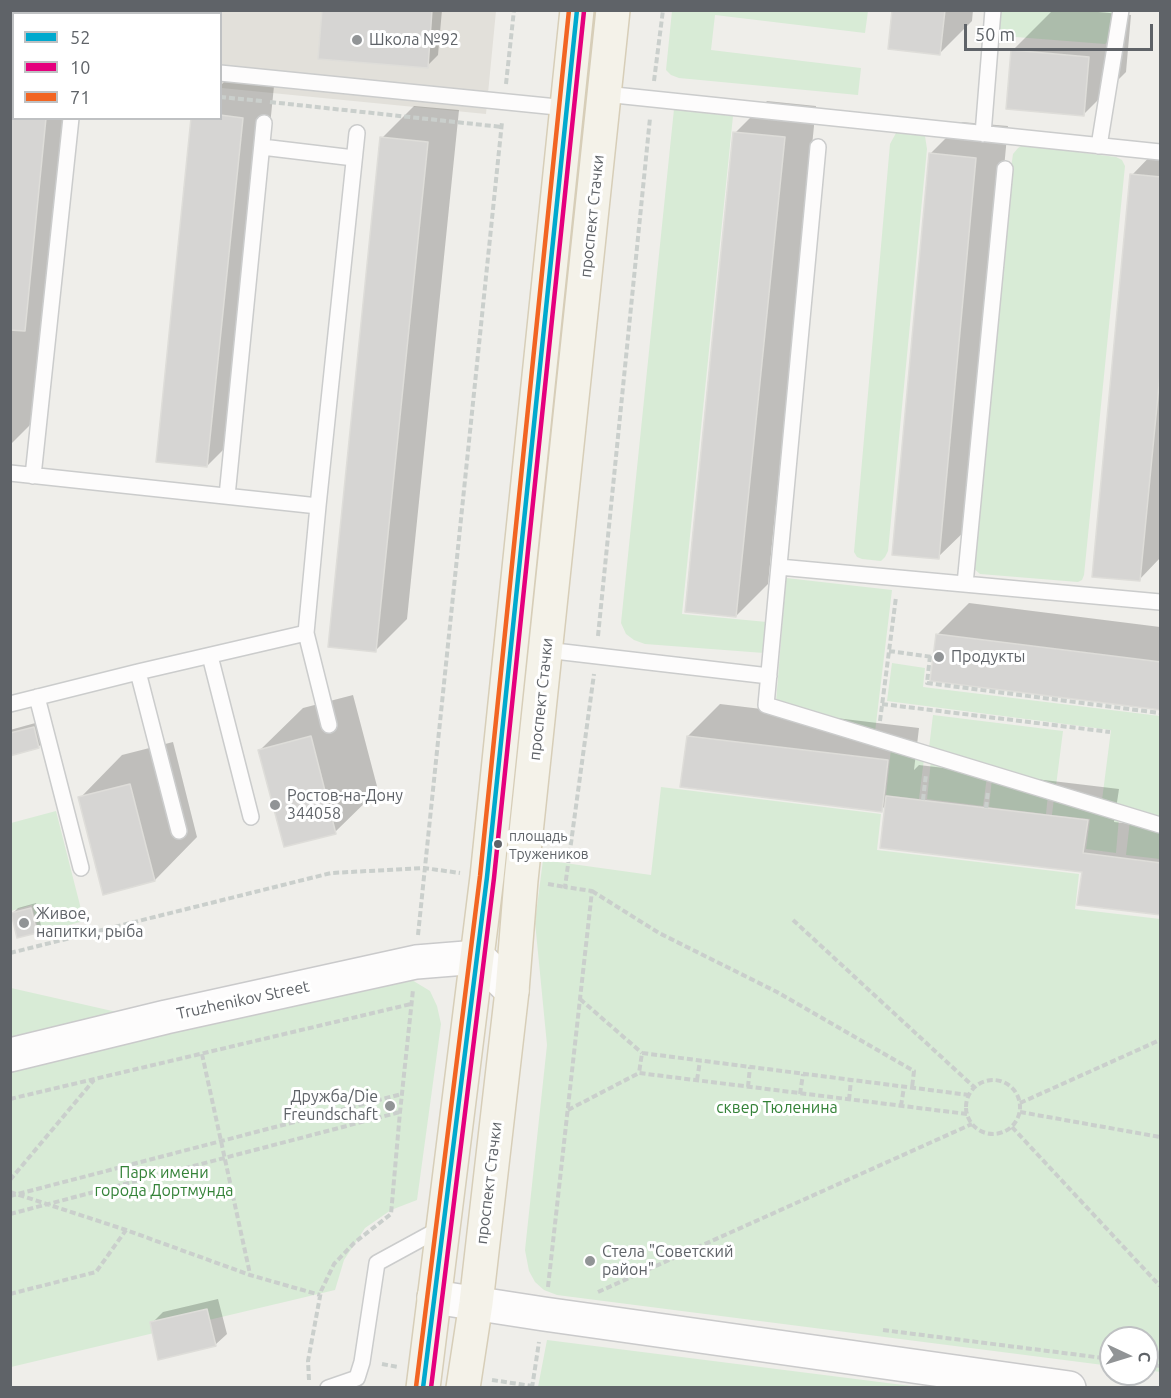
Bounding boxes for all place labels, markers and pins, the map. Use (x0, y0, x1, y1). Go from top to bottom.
place label: Школа №92 (369, 30, 459, 50)
marker: Школа №92 (350, 33, 364, 47)
place label: Продукты (951, 647, 1026, 667)
marker: Продукты (932, 650, 946, 664)
place label: Ростов-на-Дону 344058 (287, 786, 403, 824)
marker: Ростов-на-Дону 344058 (268, 798, 282, 812)
place label: площадь Тружеников (509, 828, 589, 861)
marker: площадь Тружеников (492, 838, 504, 850)
place label: Живое, напитки, рыба (36, 904, 143, 942)
marker: Живое, напитки, рыба (17, 916, 31, 930)
place label: Дружба/Die Freundschaft (283, 1087, 378, 1125)
marker: Дружба/Die Freundschaft (383, 1099, 397, 1113)
place label: Стела "Советский район" (602, 1242, 733, 1280)
marker: Стела "Советский район" (583, 1254, 597, 1268)

